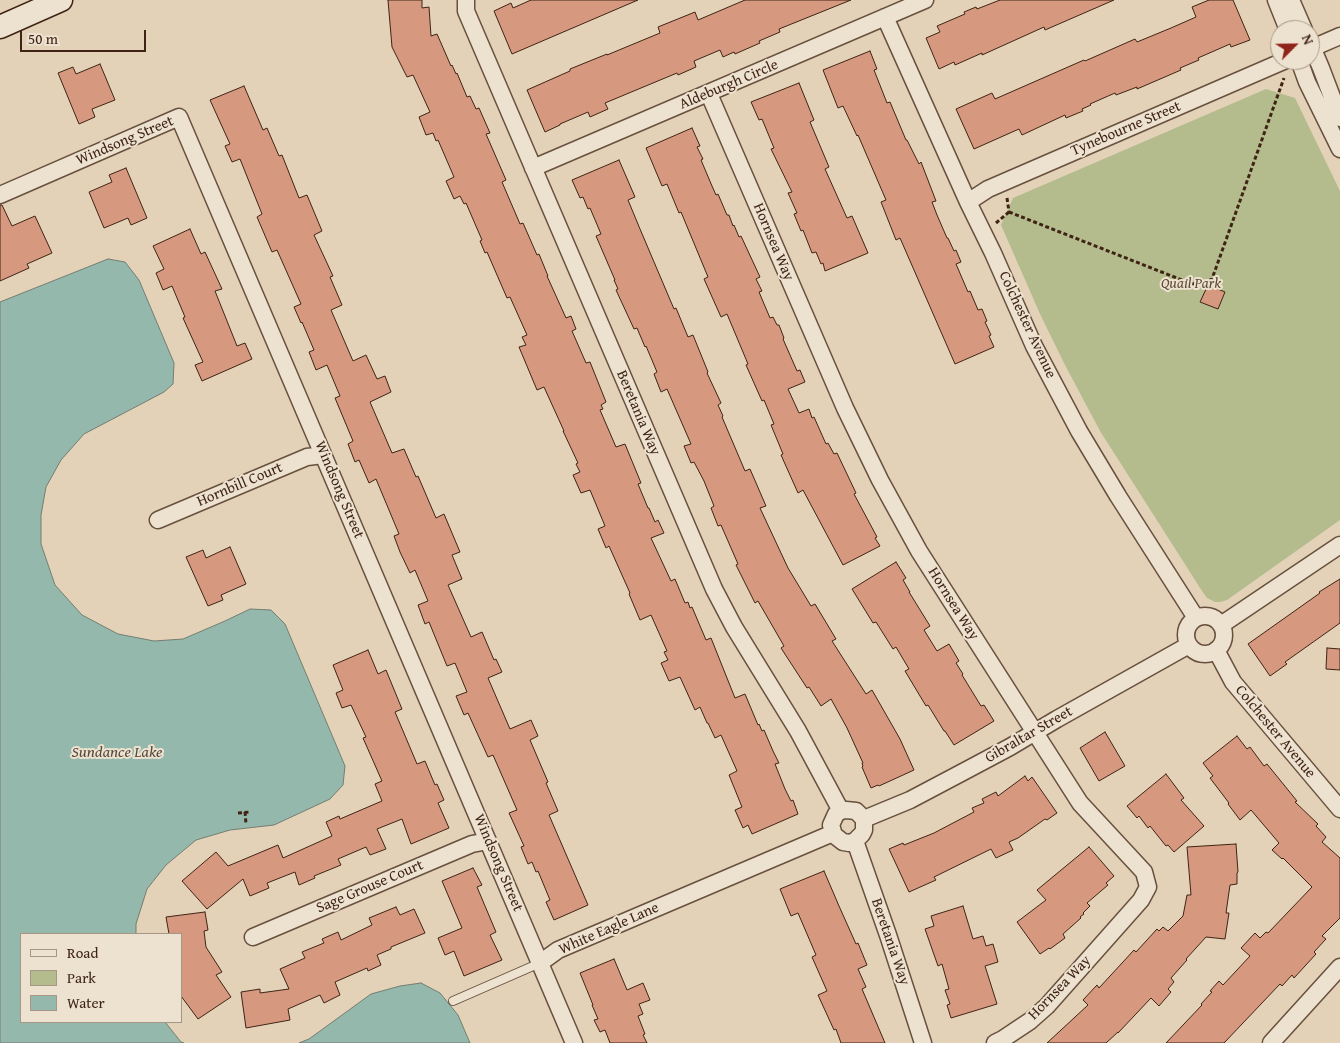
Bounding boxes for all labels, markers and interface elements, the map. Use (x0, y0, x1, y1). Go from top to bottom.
scale bar (22, 20, 149, 52)
north arrow (1270, 20, 1320, 70)
text: 50 m (28, 28, 58, 49)
text: N (1297, 31, 1319, 48)
street label: Aldeburgh Circle (677, 56, 781, 114)
street label: Tynebourne Street (1068, 98, 1184, 160)
street label: Windsong Street (74, 112, 176, 170)
street label: Hornsea Way (749, 201, 797, 283)
street label: Colchester Avenue (994, 269, 1060, 381)
park label: Quail Park (1161, 275, 1221, 293)
street label: Beretania Way (612, 368, 664, 458)
street label: Windsong Street (310, 439, 368, 541)
street label: Hornbill Court (194, 459, 286, 511)
street label: Hornsea Way (924, 564, 982, 644)
street label: Colchester Avenue (1231, 682, 1319, 782)
street label: Gibraltar Street (982, 703, 1076, 767)
water label: Sundance Lake (71, 743, 163, 763)
street label: Windsong Street (469, 812, 527, 914)
street label: Sage Grouse Court (314, 856, 426, 918)
street label: Beretania Way (867, 896, 913, 988)
street label: White Eagle Lane (556, 899, 662, 959)
legend (20, 933, 182, 1023)
text: Road (67, 942, 98, 963)
street label: Hornsea Way (1025, 952, 1095, 1024)
text: Park (67, 967, 96, 988)
text: Water (67, 992, 105, 1013)

